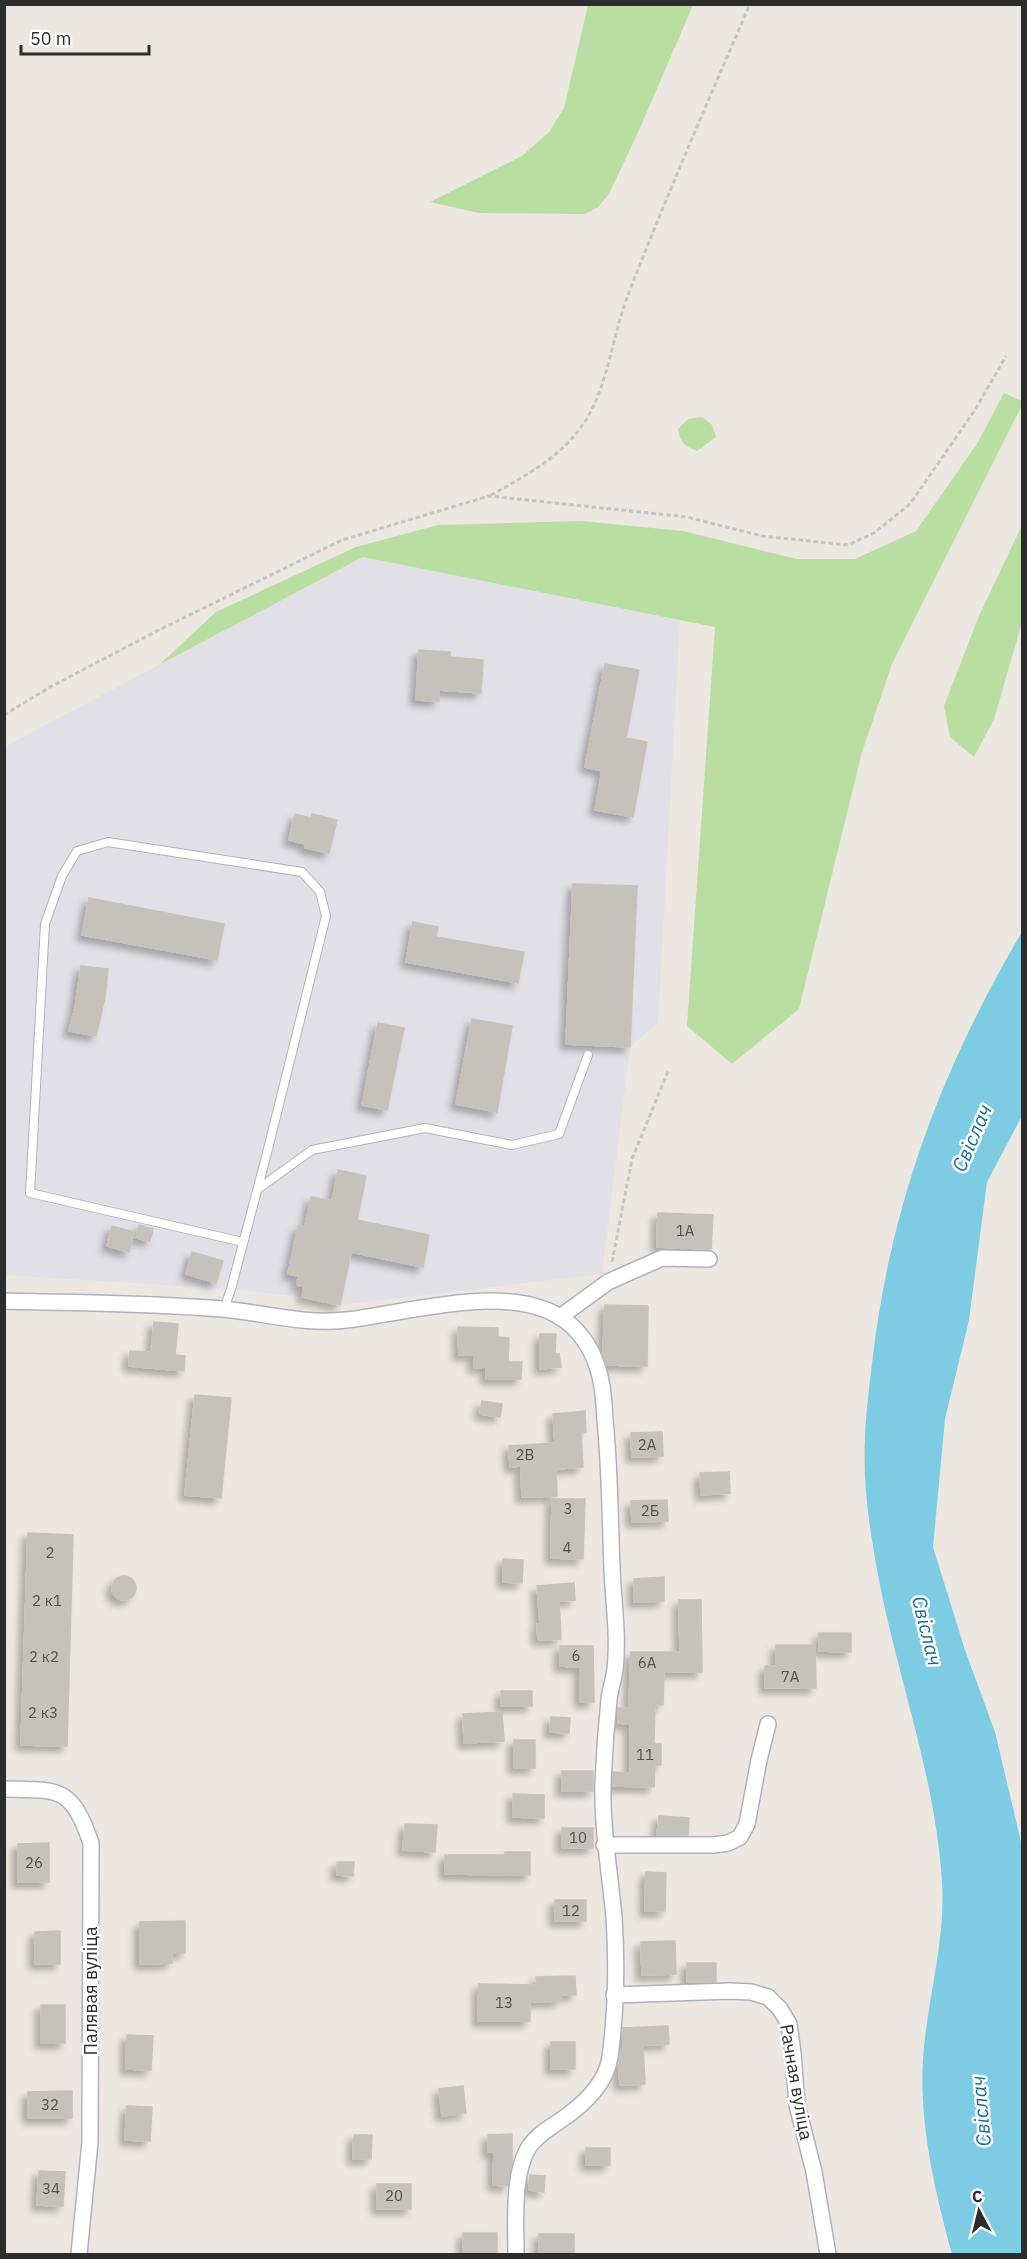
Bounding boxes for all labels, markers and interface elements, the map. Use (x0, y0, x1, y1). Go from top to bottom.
scale bar (21, 18, 148, 56)
text: 50 m (30, 27, 72, 50)
water label: Свіслач (945, 1100, 998, 1176)
house number: 1А (676, 1221, 695, 1240)
house number: 2А (638, 1435, 657, 1454)
house number: 2В (516, 1445, 534, 1464)
house number: 3 (563, 1499, 573, 1518)
house number: 2Б (641, 1501, 659, 1520)
house number: 4 (562, 1538, 572, 1557)
house number: 2 (45, 1543, 55, 1562)
house number: 2 к1 (32, 1591, 62, 1610)
water label: Свіслач (906, 1593, 949, 1668)
house number: 6 (571, 1646, 581, 1665)
house number: 2 к2 (29, 1647, 59, 1666)
house number: 6А (638, 1653, 657, 1672)
house number: 7А (781, 1667, 800, 1686)
house number: 2 к3 (28, 1703, 58, 1722)
house number: 11 (636, 1745, 654, 1764)
house number: 10 (569, 1828, 587, 1847)
house number: 26 (25, 1853, 43, 1872)
house number: 12 (562, 1901, 580, 1920)
street label: Палявая вуліца (79, 1926, 102, 2056)
house number: 13 (495, 1993, 513, 2012)
street label: Рачная вуліца (775, 2022, 818, 2142)
water label: Свіслач (964, 2075, 997, 2147)
house number: 32 (41, 2095, 59, 2114)
house number: 34 (42, 2179, 60, 2198)
north arrow (949, 2181, 1009, 2241)
house number: 20 (385, 2186, 403, 2205)
text: С (971, 2186, 984, 2207)

